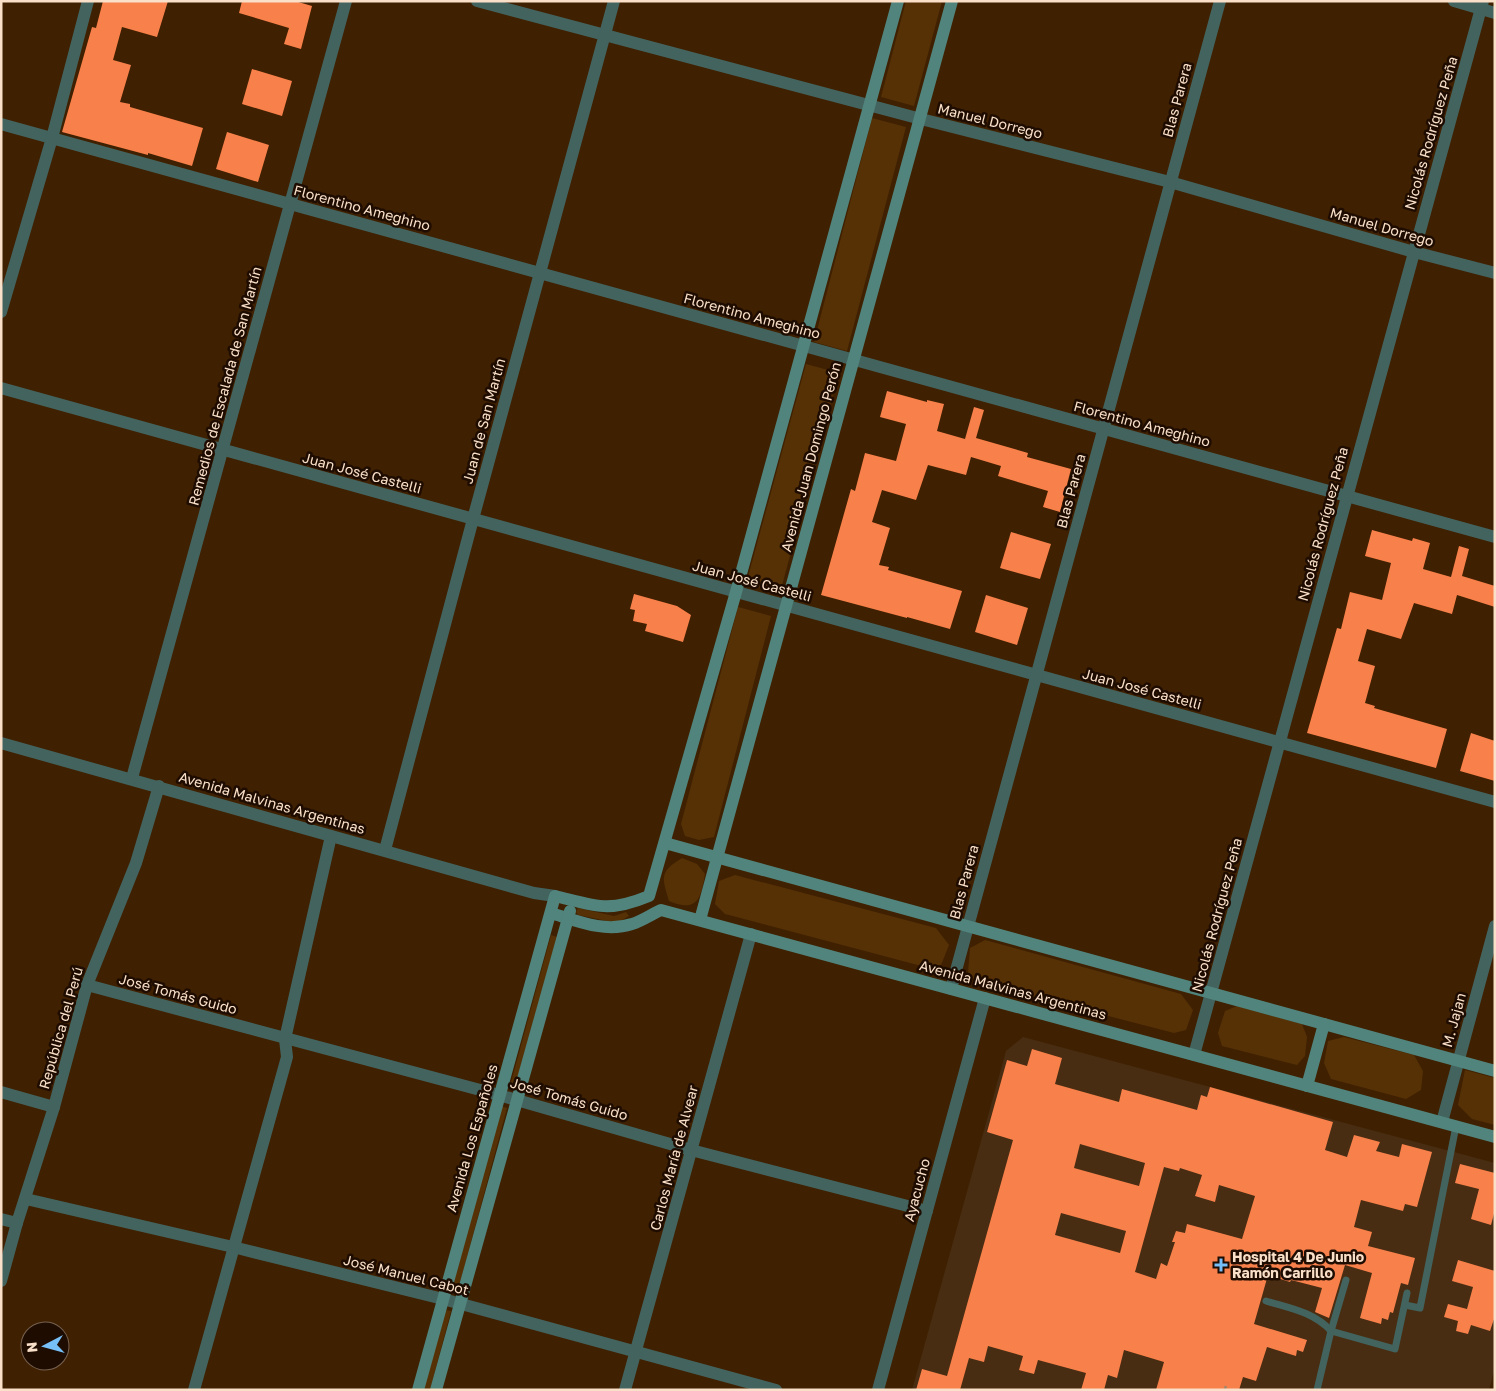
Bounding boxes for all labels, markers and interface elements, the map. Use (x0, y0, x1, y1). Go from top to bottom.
street label: Nicolás Rodríguez Peña (1400, 54, 1461, 212)
street label: Blas Parera (1158, 61, 1195, 139)
street label: Manuel Dorrego (936, 99, 1044, 142)
street label: Florentino Ameghino (292, 181, 432, 234)
street label: Manuel Dorrego (1328, 204, 1436, 249)
street label: Remedios de Escalada de San Martín (184, 265, 265, 507)
street label: Florentino Ameghino (682, 289, 822, 342)
street label: Juan de San Martín (459, 356, 508, 485)
street label: Avenida Juan Domingo Perón (777, 360, 844, 554)
street label: Florentino Ameghino (1072, 397, 1212, 450)
street label: Nicolás Rodríguez Peña (1294, 445, 1351, 603)
street label: Juan José Castelli (301, 448, 424, 497)
street label: Blas Parera (1052, 452, 1089, 530)
street label: Juan José Castelli (691, 556, 814, 605)
street label: Juan José Castelli (1081, 664, 1204, 713)
street label: Avenida Malvinas Argentinas (177, 768, 367, 837)
street label: Nicolás Rodríguez Peña (1188, 836, 1245, 994)
street label: Blas Parera (945, 843, 982, 921)
street label: Avenida Malvinas Argentinas (918, 956, 1109, 1023)
street label: República del Perú (35, 965, 86, 1091)
street label: José Tomás Guido (117, 970, 239, 1017)
street label: M. Jajan (1438, 991, 1469, 1049)
street label: Avenida Los Españoles (442, 1062, 501, 1214)
street label: José Tomás Guido (508, 1074, 630, 1123)
street label: Carlos María de Alvear (646, 1083, 701, 1232)
street label: Ayacucho (900, 1156, 933, 1223)
place label: Hospital 4 De Junio Ramón Carrillo (1232, 1248, 1364, 1281)
street label: José Manuel Cabot (342, 1251, 470, 1298)
marker: Hospital 4 De Junio Ramón Carrillo (1214, 1258, 1228, 1272)
north arrow (20, 1321, 70, 1371)
text: N (23, 1341, 41, 1354)

